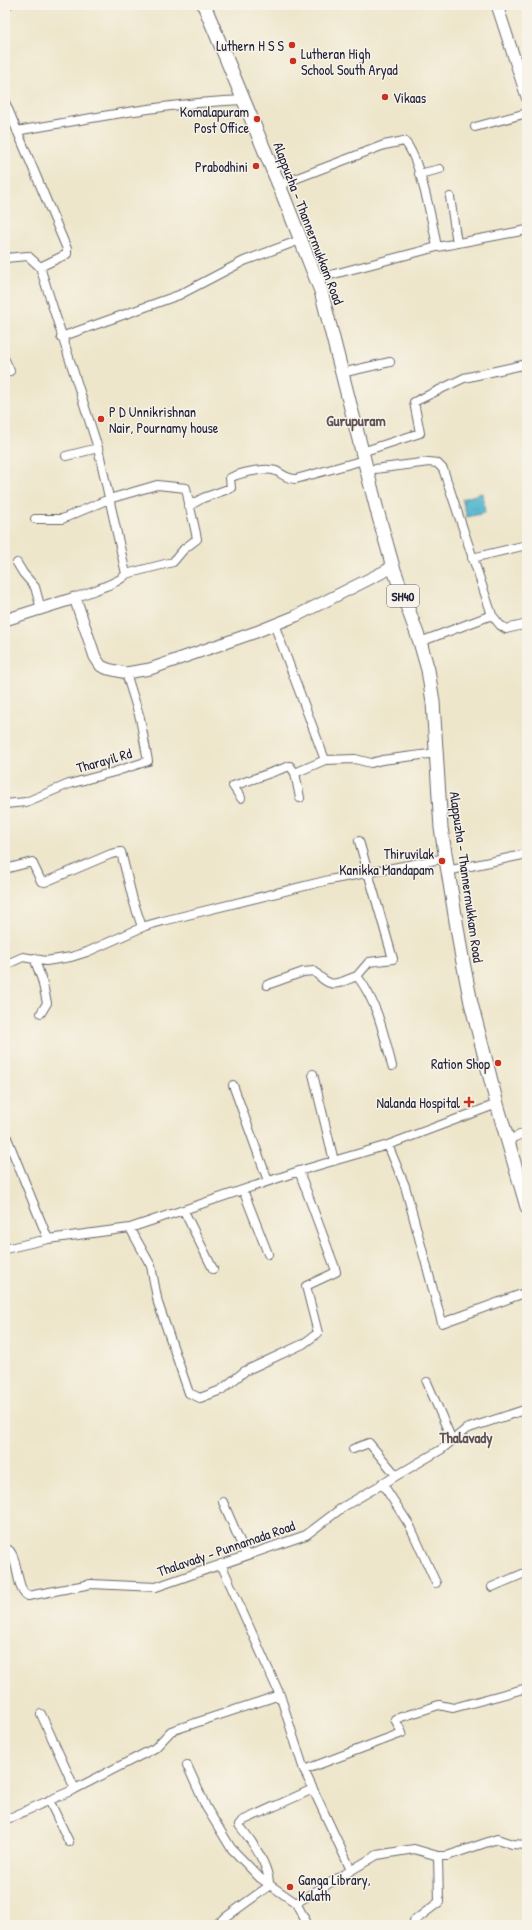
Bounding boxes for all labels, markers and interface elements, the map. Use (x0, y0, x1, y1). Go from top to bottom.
place label: Luthern H S S (216, 36, 285, 55)
marker: Luthern H S S (287, 40, 297, 50)
place label: Lutheran High School South Aryad (301, 44, 398, 80)
marker: Lutheran High School South Aryad (288, 56, 298, 66)
place label: Vikaas (393, 88, 426, 107)
marker: Vikaas (380, 92, 390, 102)
place label: Komalapuram Post Office (180, 102, 249, 137)
marker: Komalapuram Post Office (252, 114, 262, 124)
street label: Alappuzha - Thannermukkam Road (268, 139, 349, 308)
place label: Prabodhini (195, 157, 248, 176)
marker: Prabodhini (251, 161, 261, 171)
place label: P D Unnikrishnan Nair, Pournamy house (109, 402, 219, 438)
district label: Gurupuram (326, 410, 386, 432)
marker: P D Unnikrishnan Nair, Pournamy house (96, 414, 106, 424)
road number: SH40 (387, 585, 419, 607)
street label: Tharayil Rd (74, 743, 135, 778)
street label: Alappuzha - Thannermukkam Road (445, 790, 488, 964)
place label: Thiruvilak Kanikka Mandapam (339, 844, 434, 880)
marker: Thiruvilak Kanikka Mandapam (437, 856, 447, 866)
place label: Ration Shop (431, 1054, 490, 1074)
marker: Ration Shop (493, 1058, 503, 1068)
place label: Nalanda Hospital (377, 1093, 460, 1113)
marker: Nalanda Hospital (463, 1096, 475, 1108)
district label: Thalavady (438, 1427, 493, 1449)
street label: Thalavady - Punnamada Road (155, 1515, 298, 1581)
place label: Ganga Library, Kalath (298, 1870, 371, 1905)
marker: Ganga Library, Kalath (285, 1882, 295, 1892)

